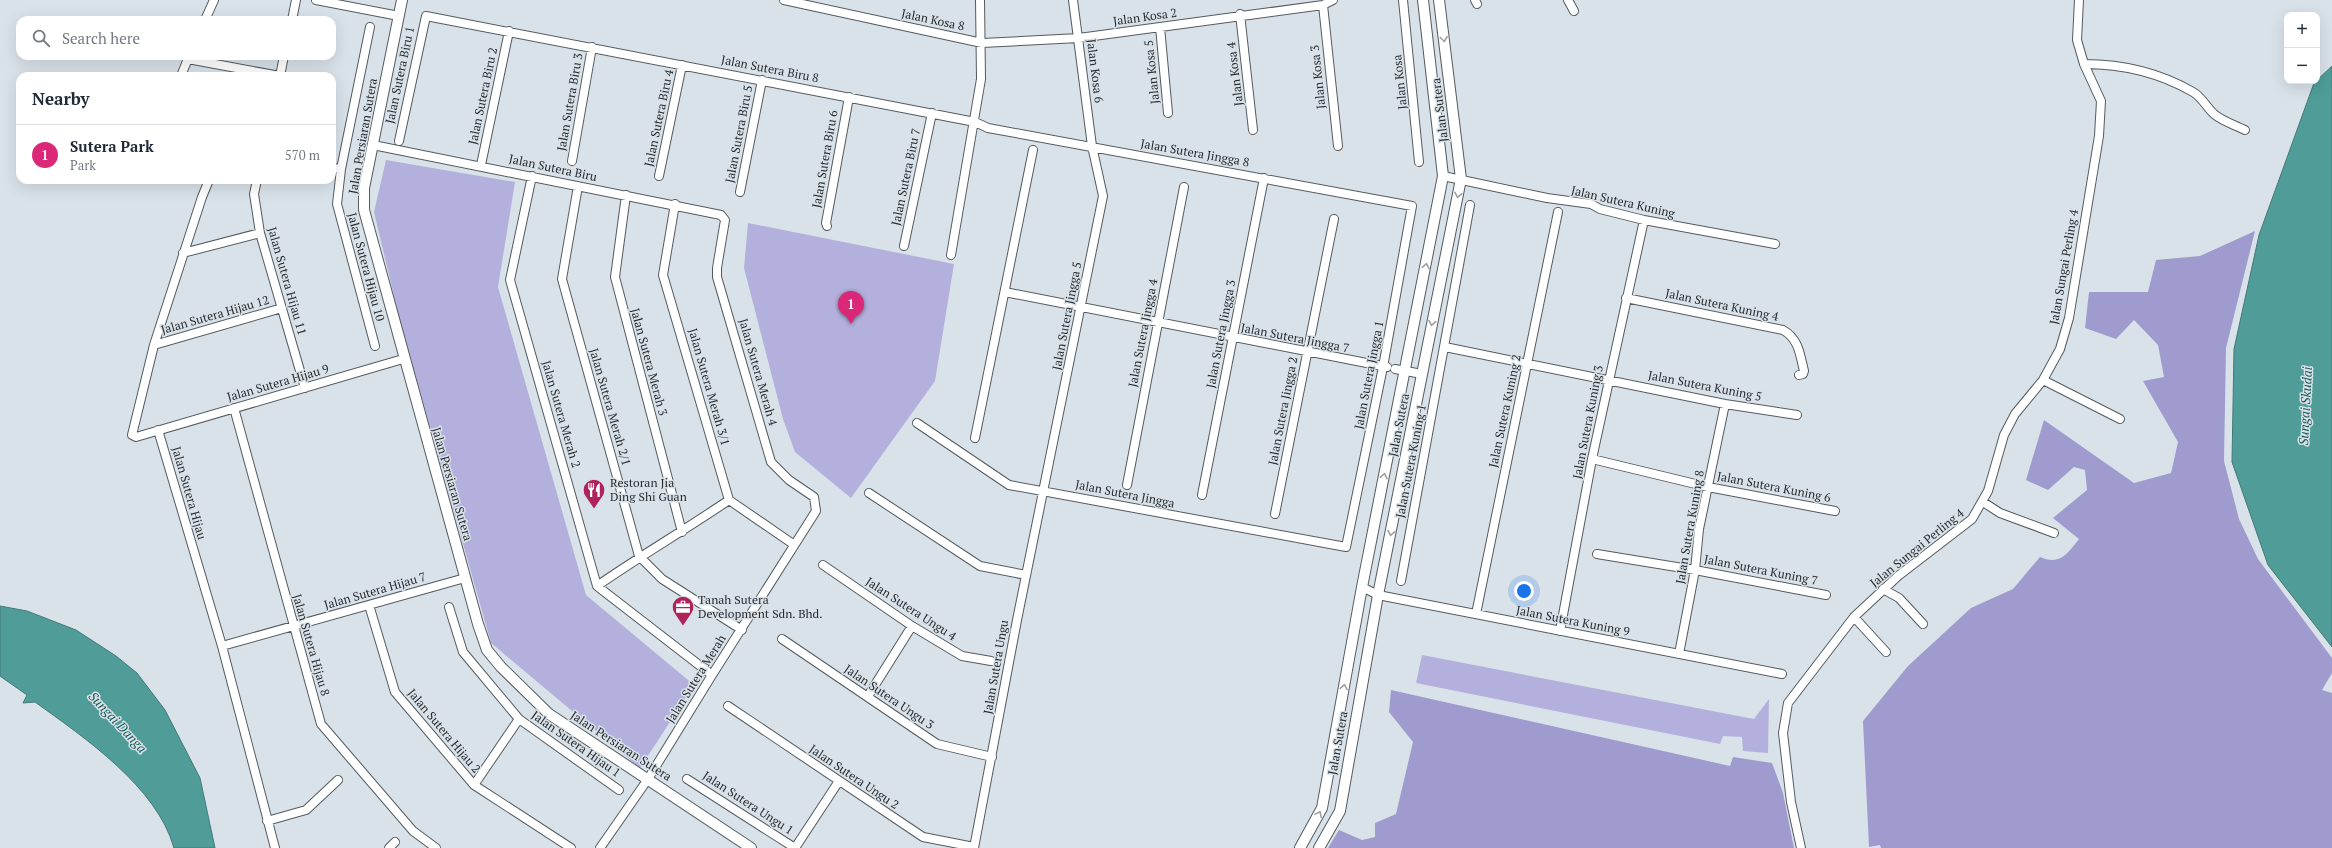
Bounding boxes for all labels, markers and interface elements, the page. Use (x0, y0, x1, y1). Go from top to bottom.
street label: Jalan Kosa 8 (900, 5, 966, 34)
street label: Jalan Kosa 2 (1112, 5, 1178, 28)
map controls (2284, 12, 2320, 84)
button: + (2284, 12, 2320, 48)
search box (16, 16, 336, 60)
street label: Jalan Sutera Biru 1 (382, 25, 417, 125)
icon: search (30, 27, 52, 49)
text: Search here (62, 28, 140, 48)
one-way arrow (1439, 36, 1448, 42)
street label: Jalan Kosa 6 (1084, 38, 1107, 104)
street label: Jalan Kosa 5 (1141, 39, 1162, 105)
street label: Jalan Kosa 4 (1223, 41, 1246, 107)
street label: Jalan Kosa 3 (1307, 44, 1328, 110)
street label: Jalan Sutera Biru 2 (465, 46, 500, 146)
button: − (2284, 48, 2320, 84)
street label: Jalan Sutera Biru 3 (554, 52, 585, 152)
street label: Jalan Sutera Biru 8 (720, 52, 820, 85)
street label: Jalan Kosa (1389, 54, 1410, 110)
street label: Jalan Sutera Biru 4 (641, 67, 676, 168)
street label: Jalan Persiaran Sutera (345, 77, 380, 195)
street label: Jalan Sutera (1428, 77, 1451, 143)
street label: Jalan Sutera Biru 5 (722, 84, 755, 184)
text: Nearby (32, 87, 90, 110)
street label: Jalan Sutera Biru 6 (809, 108, 841, 209)
street label: Jalan Sutera Biru 7 (888, 127, 923, 227)
text: Sutera Park (70, 136, 154, 156)
street label: Jalan Sutera Jingga 8 (1140, 136, 1251, 169)
text: 1 (41, 146, 49, 164)
text: 570 m (285, 146, 320, 164)
street label: Jalan Sutera Biru (508, 151, 599, 184)
text: Park (70, 156, 96, 174)
street label: Jalan Sutera Kuning (1570, 182, 1677, 221)
one-way arrow (1454, 192, 1462, 198)
street label: Jalan Sungai Perling 4 (2046, 208, 2081, 326)
street label: Jalan Sutera Hijau 10 (345, 211, 388, 323)
street label: Jalan Sutera Hijau 11 (265, 225, 310, 337)
street label: Jalan Sutera Jingga 5 (1049, 260, 1084, 371)
one-way arrow (1421, 263, 1429, 270)
street label: Jalan Sutera Jingga 4 (1125, 277, 1160, 388)
street label: Jalan Sutera Jingga 3 (1203, 278, 1238, 389)
street label: Jalan Sutera Kuning 4 (1664, 285, 1781, 324)
pin: 1 (838, 291, 864, 324)
street label: Jalan Sutera Hijau 12 (159, 292, 271, 337)
street label: Jalan Sutera Merah 3 (628, 306, 671, 417)
street label: Jalan Sutera Merah 4 (736, 317, 781, 428)
street label: Jalan Sutera Jingga 1 (1351, 319, 1386, 430)
street label: Jalan Sutera Jingga 7 (1240, 320, 1351, 355)
one-way arrow (1429, 320, 1437, 326)
street label: Jalan Sutera Merah 3/1 (686, 327, 733, 447)
street label: Jalan Sutera Merah 2/1 (587, 347, 634, 467)
street label: Jalan Sutera Kuning 2 (1485, 353, 1524, 469)
street label: Jalan Sutera Jingga 2 (1265, 355, 1300, 466)
street label: Jalan Sutera Merah 2 (539, 359, 584, 469)
street label: Jalan Sutera Hijau 9 (225, 361, 331, 404)
street label: Jalan Sutera Kuning 3 (1569, 364, 1606, 480)
water label: Sungai Skudai (2294, 366, 2316, 446)
street label: Jalan Sutera Kuning 5 (1647, 367, 1763, 404)
street label: Jalan Sutera (1385, 392, 1412, 458)
street label: Jalan Sutera Kuning 1 (1392, 403, 1429, 519)
street label: Jalan Persiaran Sutera (429, 425, 476, 542)
street label: Jalan Sutera Hijau (169, 445, 210, 541)
street label: Jalan Sutera Kuning 6 (1716, 468, 1833, 505)
street label: Jalan Sutera Kuning 8 (1672, 469, 1707, 585)
one-way arrow (1379, 473, 1388, 479)
place label: Restoran Jia Ding Shi Guan (610, 475, 687, 504)
restaurant icon: Restoran Jia Ding Shi Guan (581, 477, 607, 510)
street label: Jalan Sutera Jingga (1074, 477, 1176, 510)
street label: Jalan Sungai Perling 4 (1867, 505, 1967, 590)
one-way arrow (1387, 530, 1395, 536)
street label: Jalan Sutera Kuning 7 (1703, 551, 1819, 588)
street label: Jalan Sutera Hijau 7 (322, 569, 428, 612)
street label: Jalan Sutera Ungu 4 (863, 574, 960, 644)
your location (1514, 581, 1534, 601)
street label: Jalan Sutera Hijau 8 (290, 592, 333, 698)
place label: Tanah Sutera Development Sdn. Bhd. (698, 592, 823, 621)
office icon: Tanah Sutera Development Sdn. Bhd. (670, 594, 696, 627)
street label: Jalan Sutera Kuning 9 (1515, 602, 1631, 639)
street label: Jalan Sutera Ungu (980, 618, 1011, 715)
street label: Jalan Sutera Merah (662, 632, 729, 726)
street label: Jalan Sutera Ungu 3 (842, 661, 937, 732)
one-way arrow (1339, 683, 1348, 690)
street label: Jalan Sutera Hijau 2 (405, 686, 484, 776)
water label: Sungai Danga (85, 687, 151, 757)
street label: Jalan Sutera Hijau 1 (529, 707, 624, 780)
street label: Jalan Persiaran Sutera (568, 707, 675, 784)
street label: Jalan Sutera (1325, 710, 1350, 776)
street label: Jalan Sutera Ungu 2 (807, 741, 902, 812)
street label: Jalan Sutera Ungu 1 (700, 768, 796, 837)
one-way arrow (1314, 811, 1322, 818)

